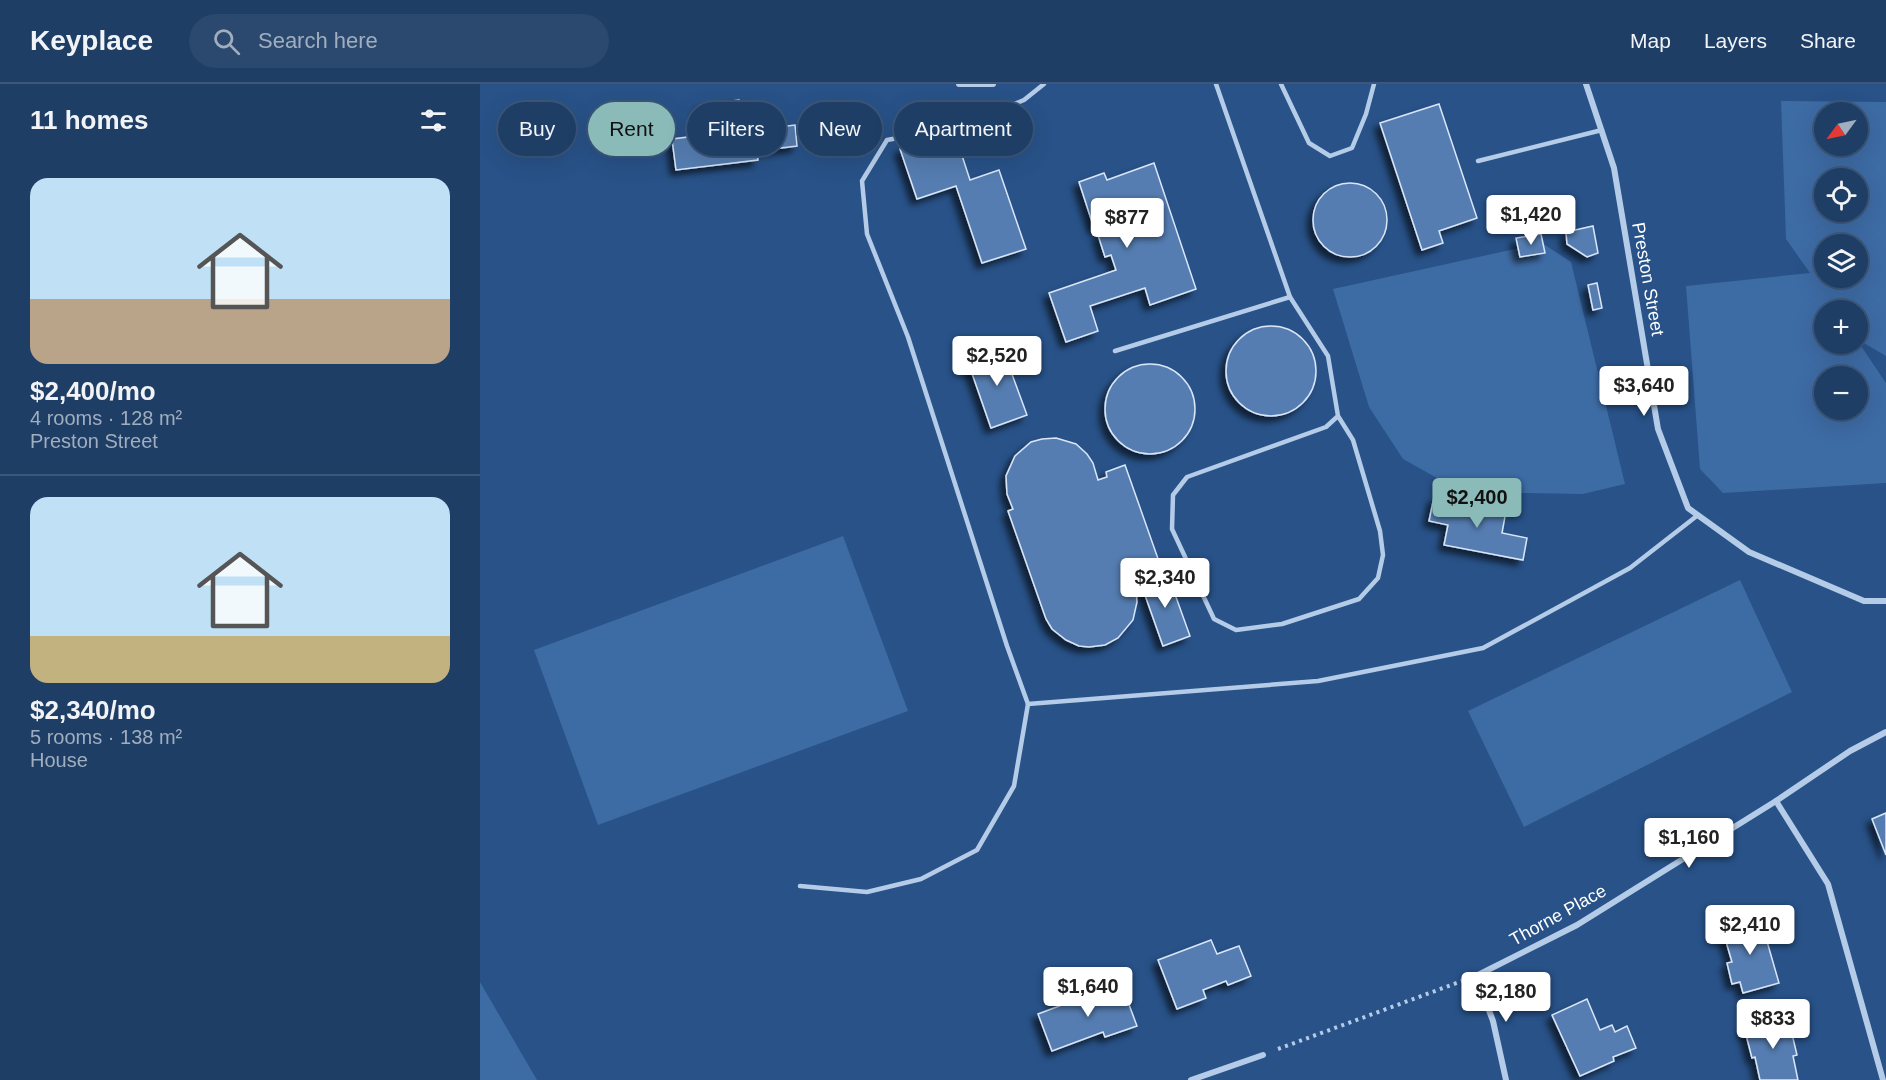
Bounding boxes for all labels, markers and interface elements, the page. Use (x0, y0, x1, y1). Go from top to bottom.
search box (189, 14, 609, 68)
text: Keyplace (30, 25, 153, 56)
icon: search (210, 25, 243, 58)
text: Search here (258, 28, 378, 53)
text: Map (1630, 29, 1671, 52)
text: Layers (1704, 29, 1767, 52)
text: Share (1800, 29, 1856, 52)
chip: Buy (498, 102, 576, 156)
chip: Rent (588, 102, 675, 156)
chip: Filters (687, 102, 786, 156)
chip: New (798, 102, 882, 156)
chip: Apartment (894, 102, 1033, 156)
north arrow (1814, 102, 1868, 156)
map controls (1814, 102, 1868, 420)
icon: filters (417, 104, 450, 137)
text: 11 homes (30, 105, 149, 135)
button: locate (1814, 168, 1868, 222)
pin: $1,420 (1482, 195, 1580, 246)
pin: $877 (1091, 198, 1163, 249)
text: $1,420 (1500, 203, 1562, 225)
text: $877 (1105, 206, 1149, 228)
icon: home (186, 217, 294, 325)
street label: Preston Street (1628, 221, 1668, 337)
button: layers (1814, 234, 1868, 288)
button: + (1814, 300, 1868, 354)
pin: $2,520 (948, 336, 1046, 387)
text: $2,520 (966, 344, 1028, 366)
pin: $3,640 (1595, 366, 1693, 417)
button: − (1814, 366, 1868, 420)
text: $3,640 (1613, 374, 1675, 396)
text: $2,400/mo (30, 376, 156, 406)
text: 4 rooms · 128 m² (30, 407, 182, 429)
text: Preston Street (30, 430, 158, 452)
pin: $2,400 (1428, 478, 1526, 529)
text: $2,400 (1446, 486, 1508, 508)
icon: home (186, 536, 294, 644)
pin: $2,340 (1116, 558, 1214, 609)
text: $2,340 (1134, 566, 1196, 588)
text: $2,340/mo (30, 695, 156, 725)
text: 5 rooms · 138 m² (30, 726, 182, 748)
text: House (30, 749, 88, 771)
pin: $1,160 (1640, 818, 1738, 869)
text: $1,160 (1658, 826, 1720, 848)
street label: Thorne Place (1506, 880, 1610, 950)
pin: $2,410 (1701, 905, 1799, 956)
text: $2,410 (1719, 913, 1781, 935)
pin: $1,640 (1039, 967, 1137, 1018)
pin: $2,180 (1457, 972, 1555, 1023)
text: $1,640 (1057, 975, 1119, 997)
text: $2,180 (1475, 980, 1537, 1002)
pin: $833 (1737, 999, 1809, 1050)
text: $833 (1751, 1007, 1795, 1029)

